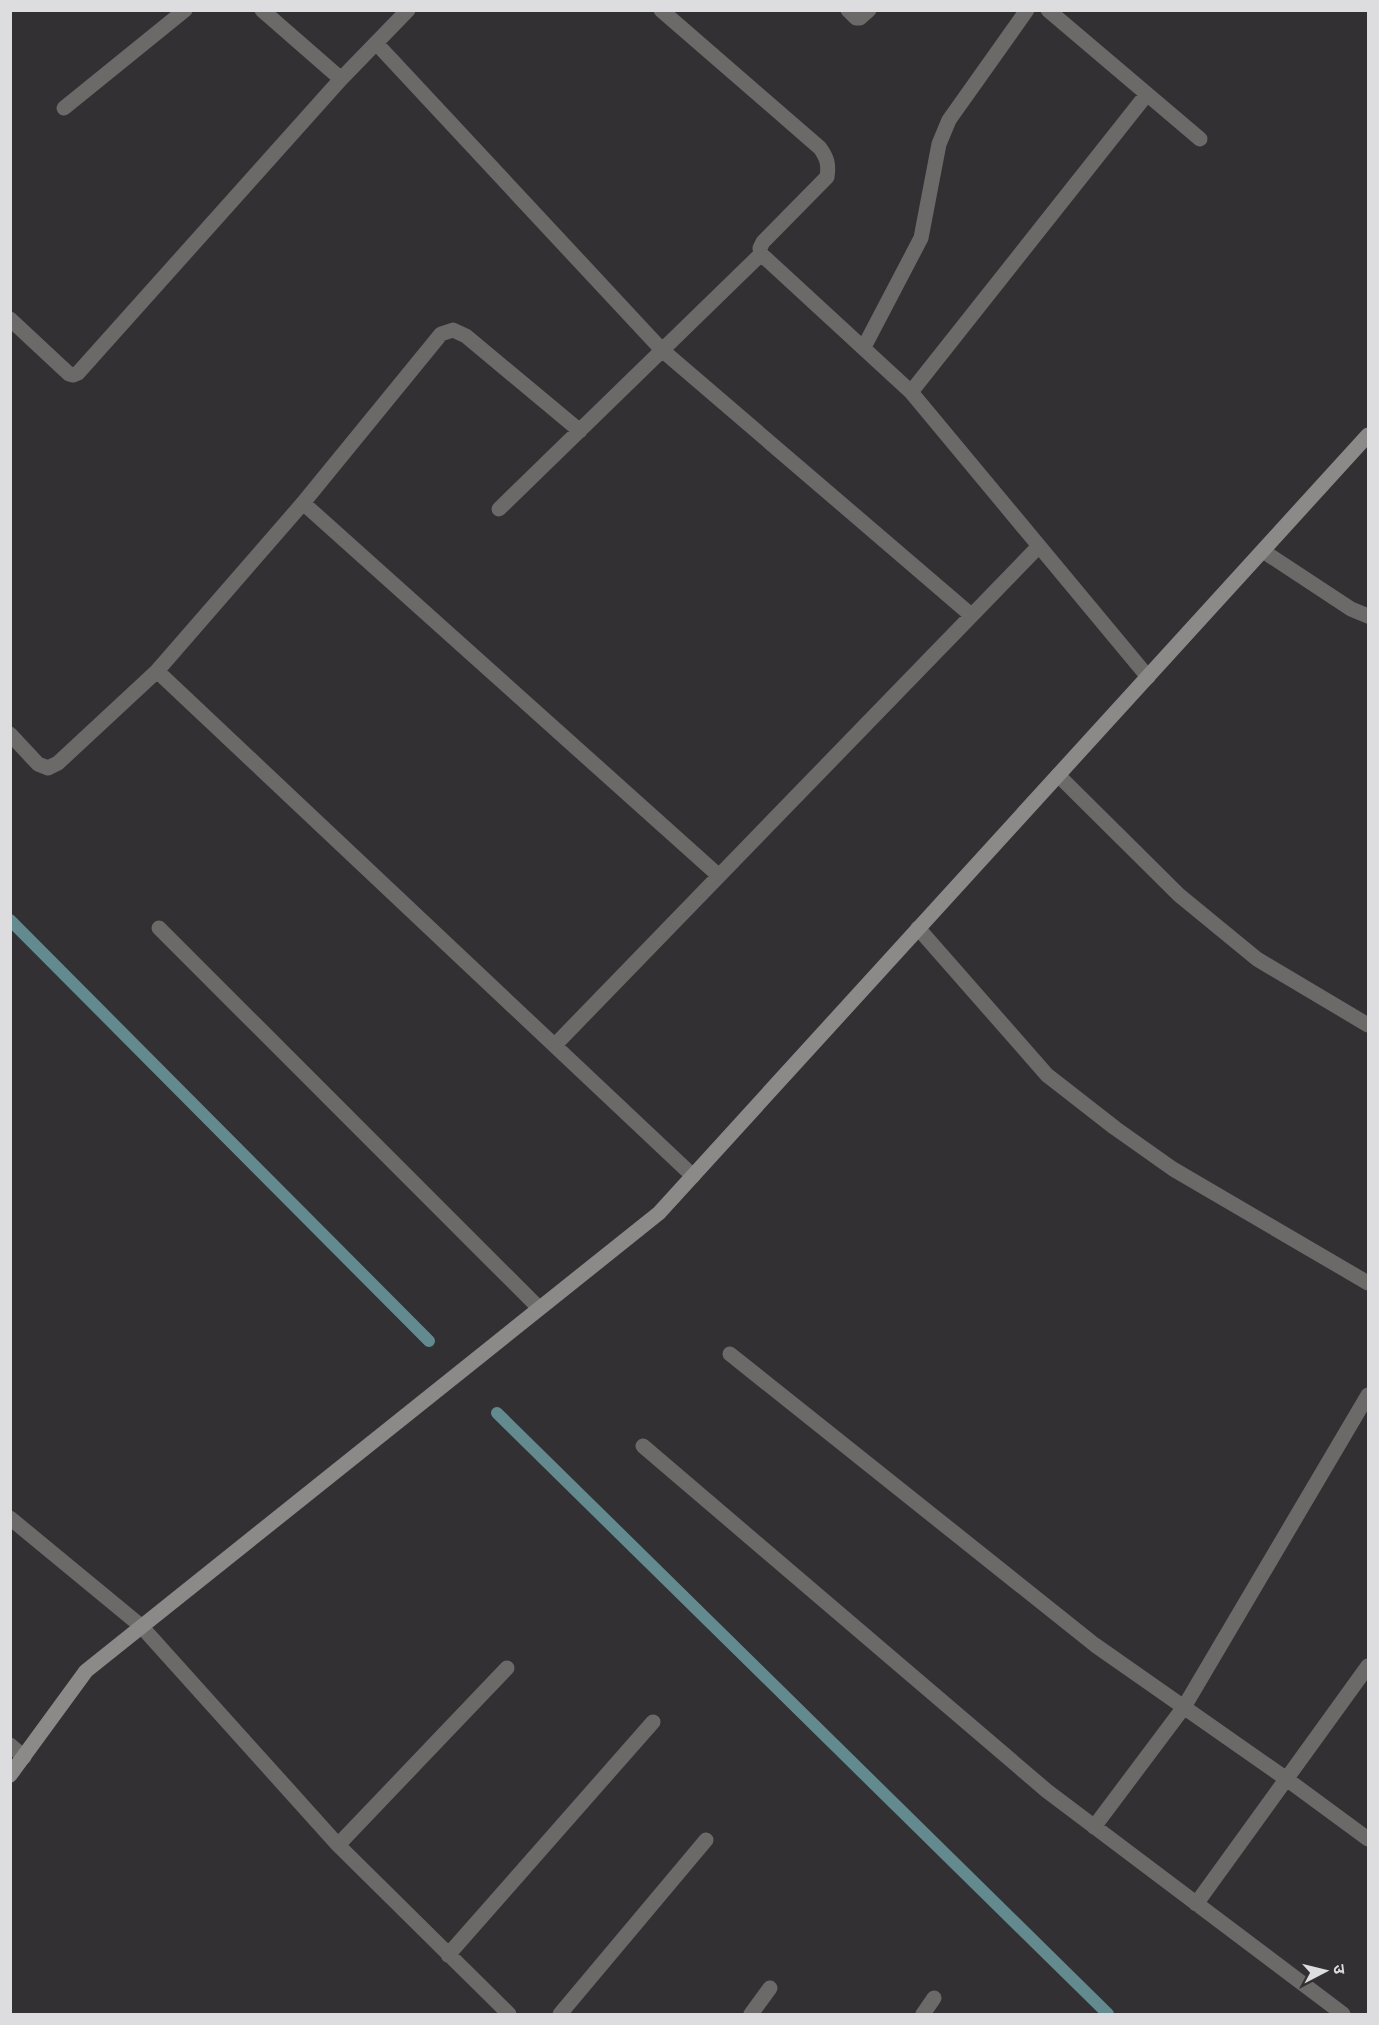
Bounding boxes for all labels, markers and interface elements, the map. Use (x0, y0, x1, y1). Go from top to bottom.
north arrow (1295, 1941, 1355, 2001)
text: उ (1327, 1963, 1352, 1976)

